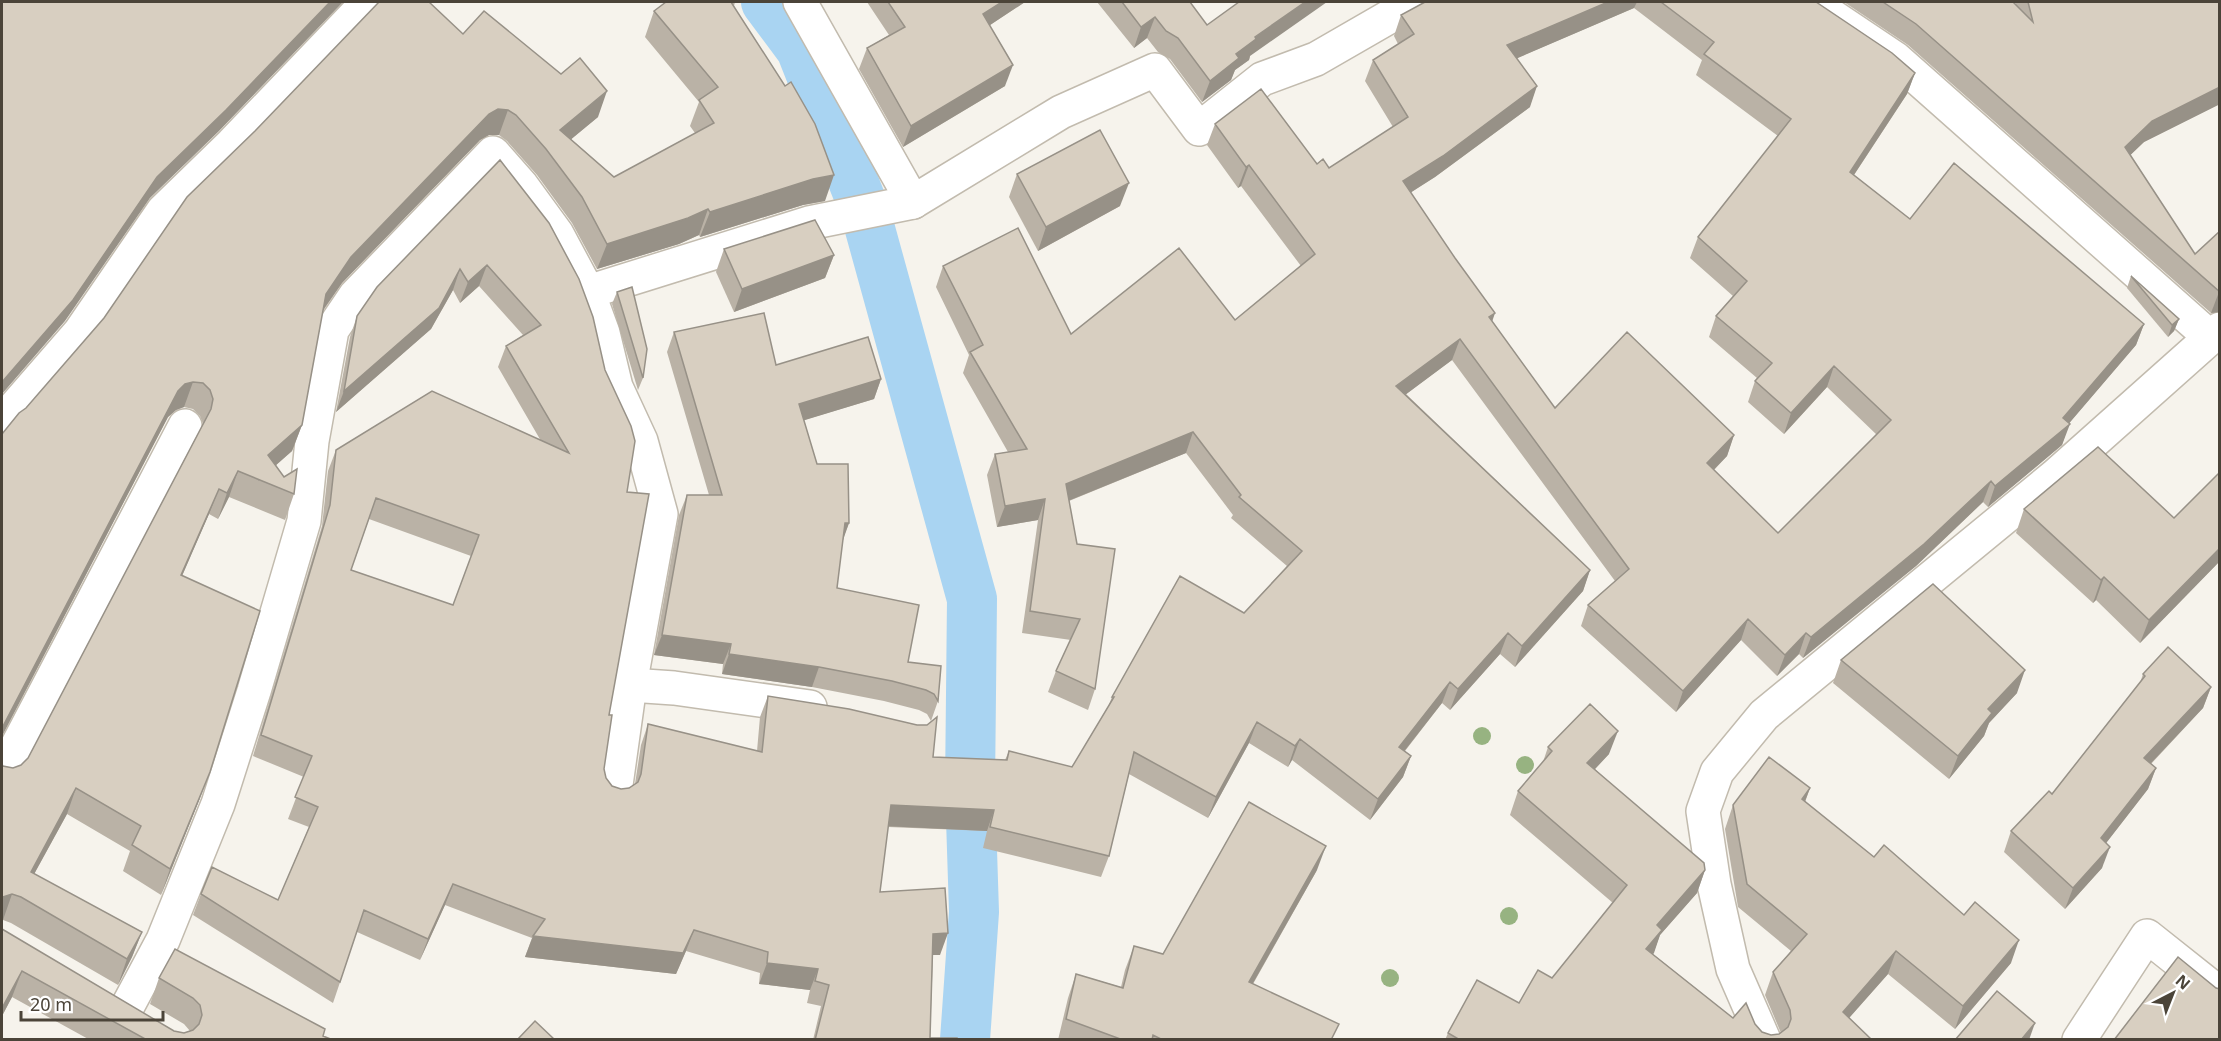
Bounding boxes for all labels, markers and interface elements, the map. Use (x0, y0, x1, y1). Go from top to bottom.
north arrow (2143, 963, 2203, 1023)
text: N (2171, 969, 2195, 994)
scale bar (21, 984, 164, 1022)
text: 20 m (30, 992, 72, 1016)

